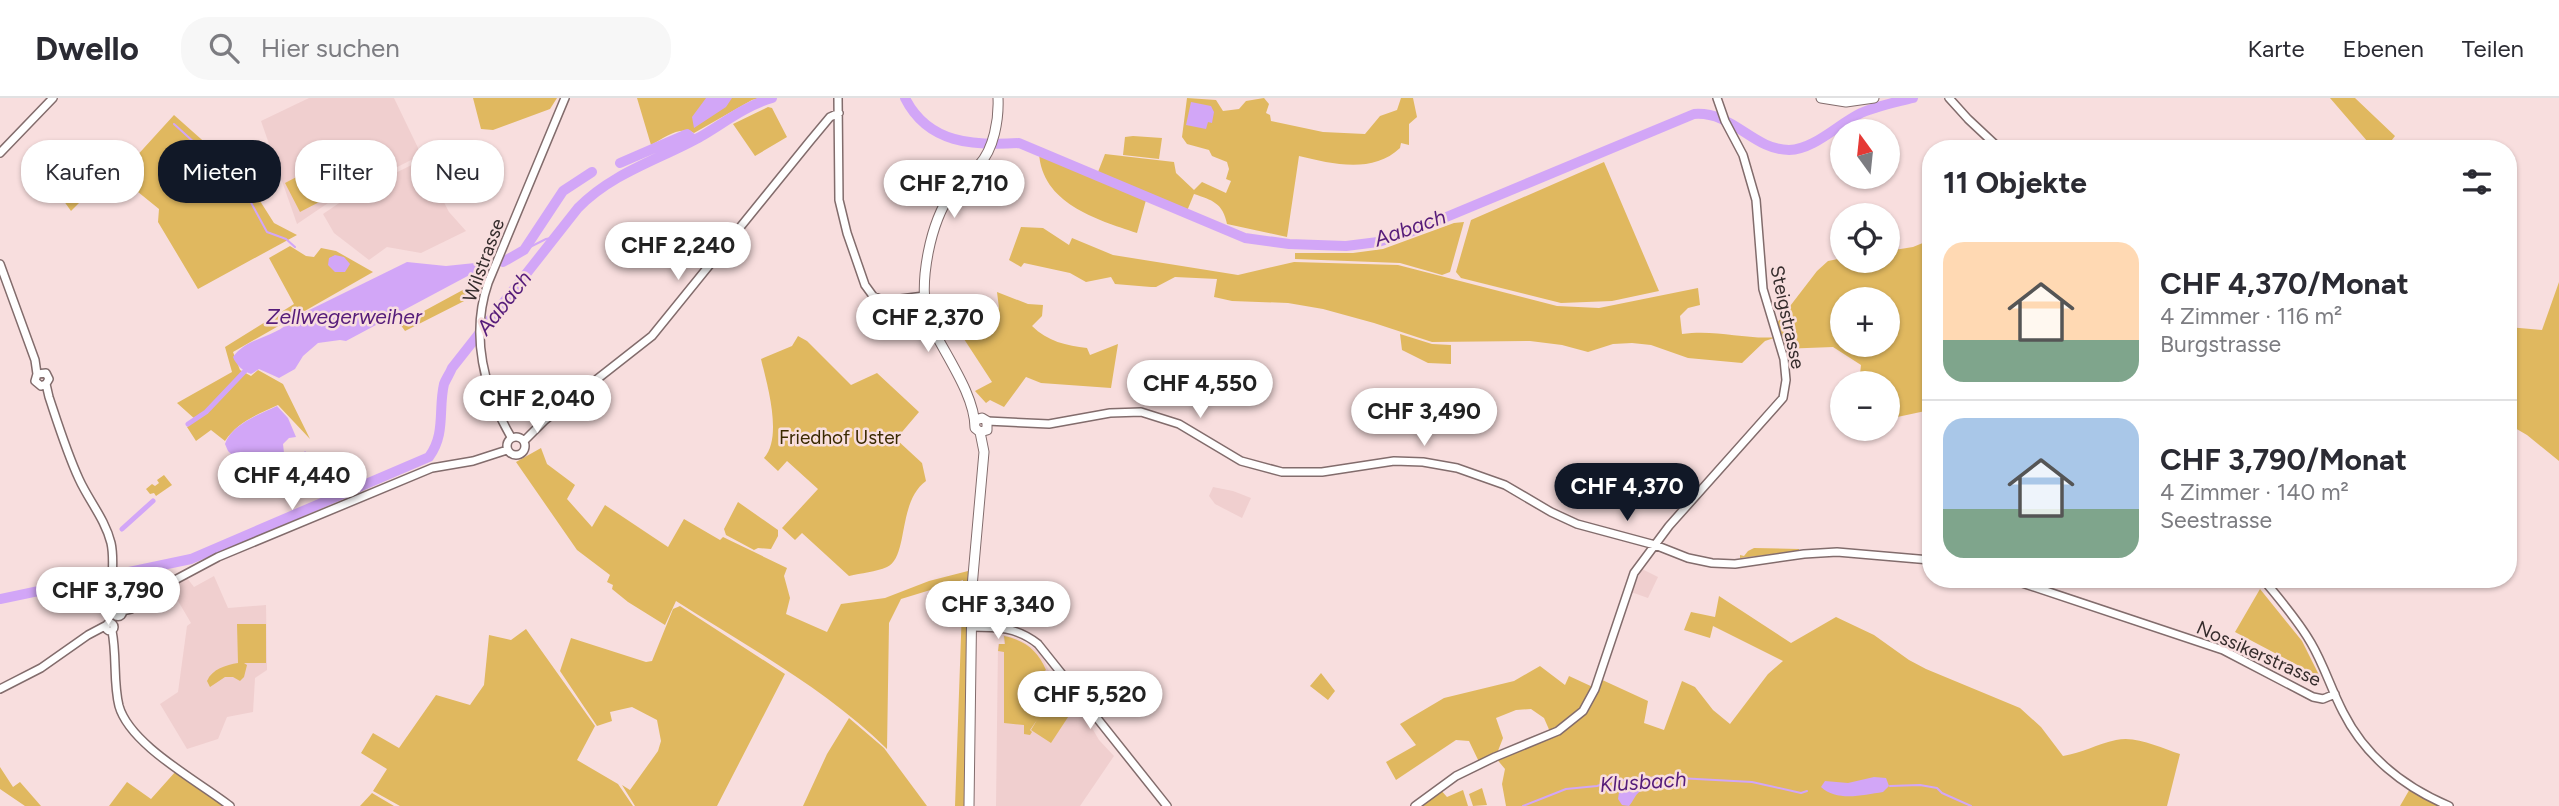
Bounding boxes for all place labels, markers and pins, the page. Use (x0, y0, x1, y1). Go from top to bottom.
pin: CHF 2,710 (874, 160, 1034, 220)
pin: CHF 2,240 (598, 222, 758, 282)
pin: CHF 2,370 (848, 294, 1008, 354)
pin: CHF 4,550 (1120, 360, 1280, 420)
pin: CHF 2,040 (457, 376, 617, 435)
pin: CHF 3,490 (1344, 388, 1504, 448)
pin: CHF 4,440 (212, 452, 372, 512)
pin: CHF 4,370 (1547, 464, 1707, 523)
pin: CHF 3,790 (28, 568, 188, 627)
pin: CHF 3,340 (918, 582, 1078, 641)
pin: CHF 5,520 (1010, 672, 1170, 731)

